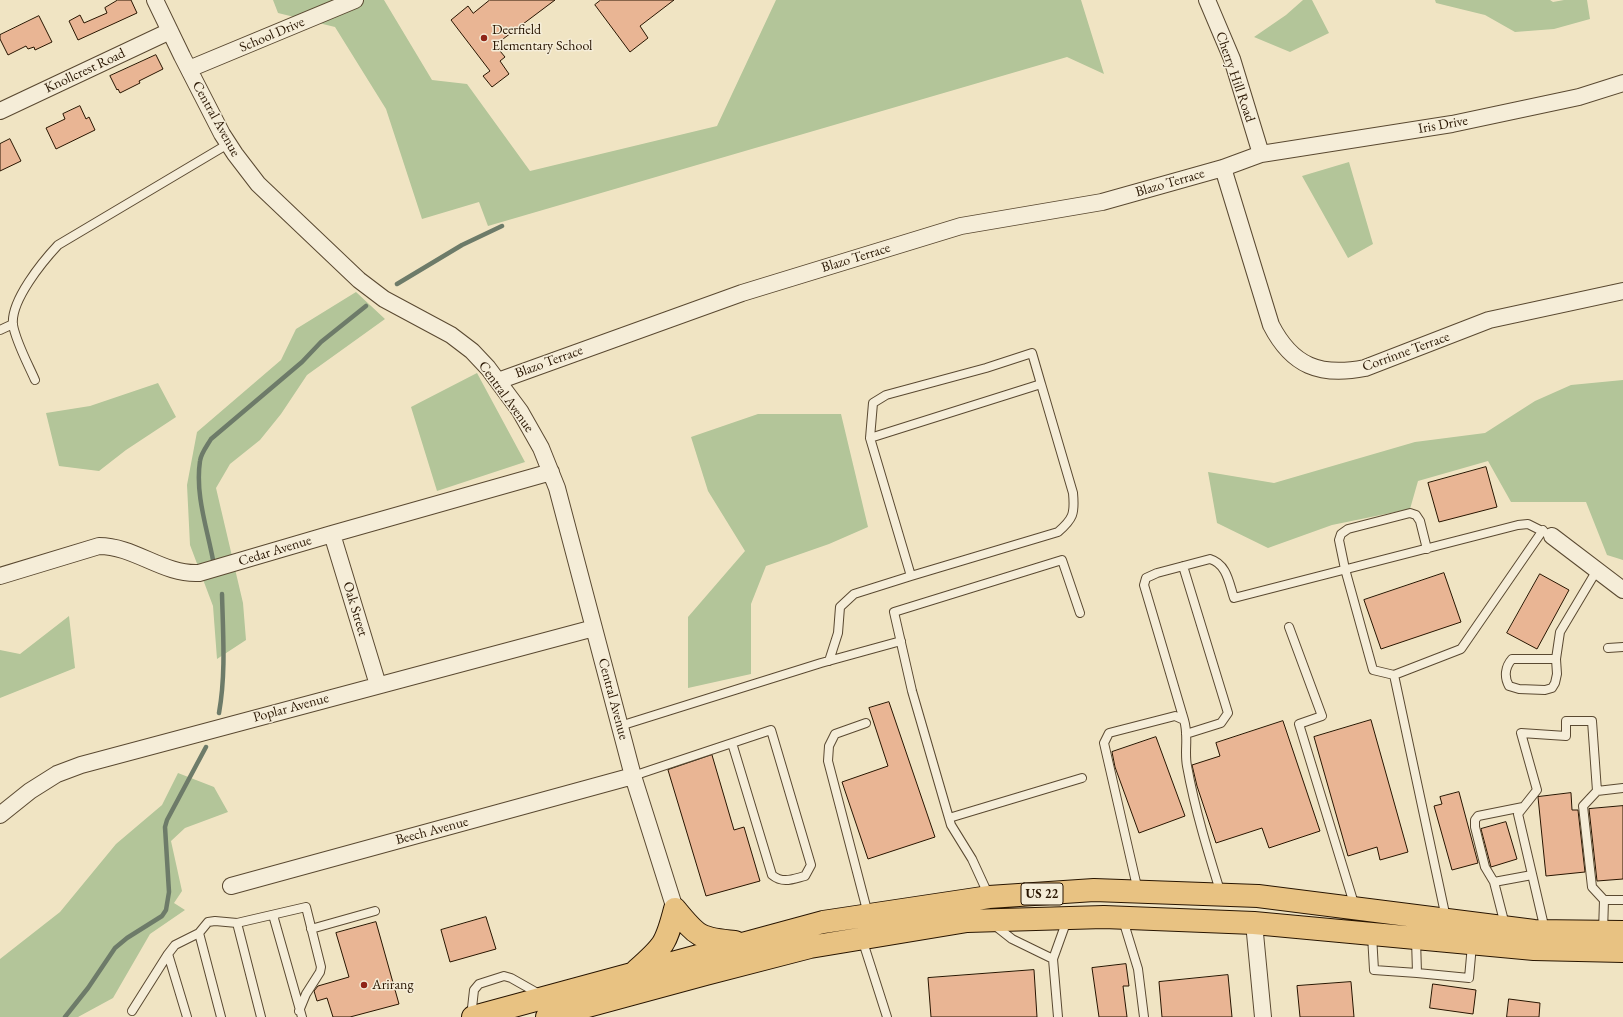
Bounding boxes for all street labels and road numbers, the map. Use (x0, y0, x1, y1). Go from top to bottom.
street label: School Drive (237, 14, 307, 56)
street label: Cherry Hill Road (1212, 30, 1258, 124)
street label: Knollcrest Road (42, 45, 128, 97)
street label: Central Avenue (188, 78, 244, 160)
street label: Iris Drive (1417, 112, 1469, 138)
street label: Blazo Terrace (1134, 165, 1206, 201)
street label: Blazo Terrace (820, 240, 892, 276)
street label: Corrinne Terrace (1360, 328, 1452, 376)
street label: Blazo Terrace (513, 342, 585, 382)
street label: Central Avenue (475, 358, 537, 436)
street label: Cedar Avenue (236, 532, 314, 570)
street label: Oak Street (339, 580, 371, 638)
street label: Central Avenue (594, 656, 632, 742)
street label: Poplar Avenue (251, 690, 331, 726)
street label: Beech Avenue (394, 813, 470, 849)
road number: US 22 (1021, 883, 1063, 905)

